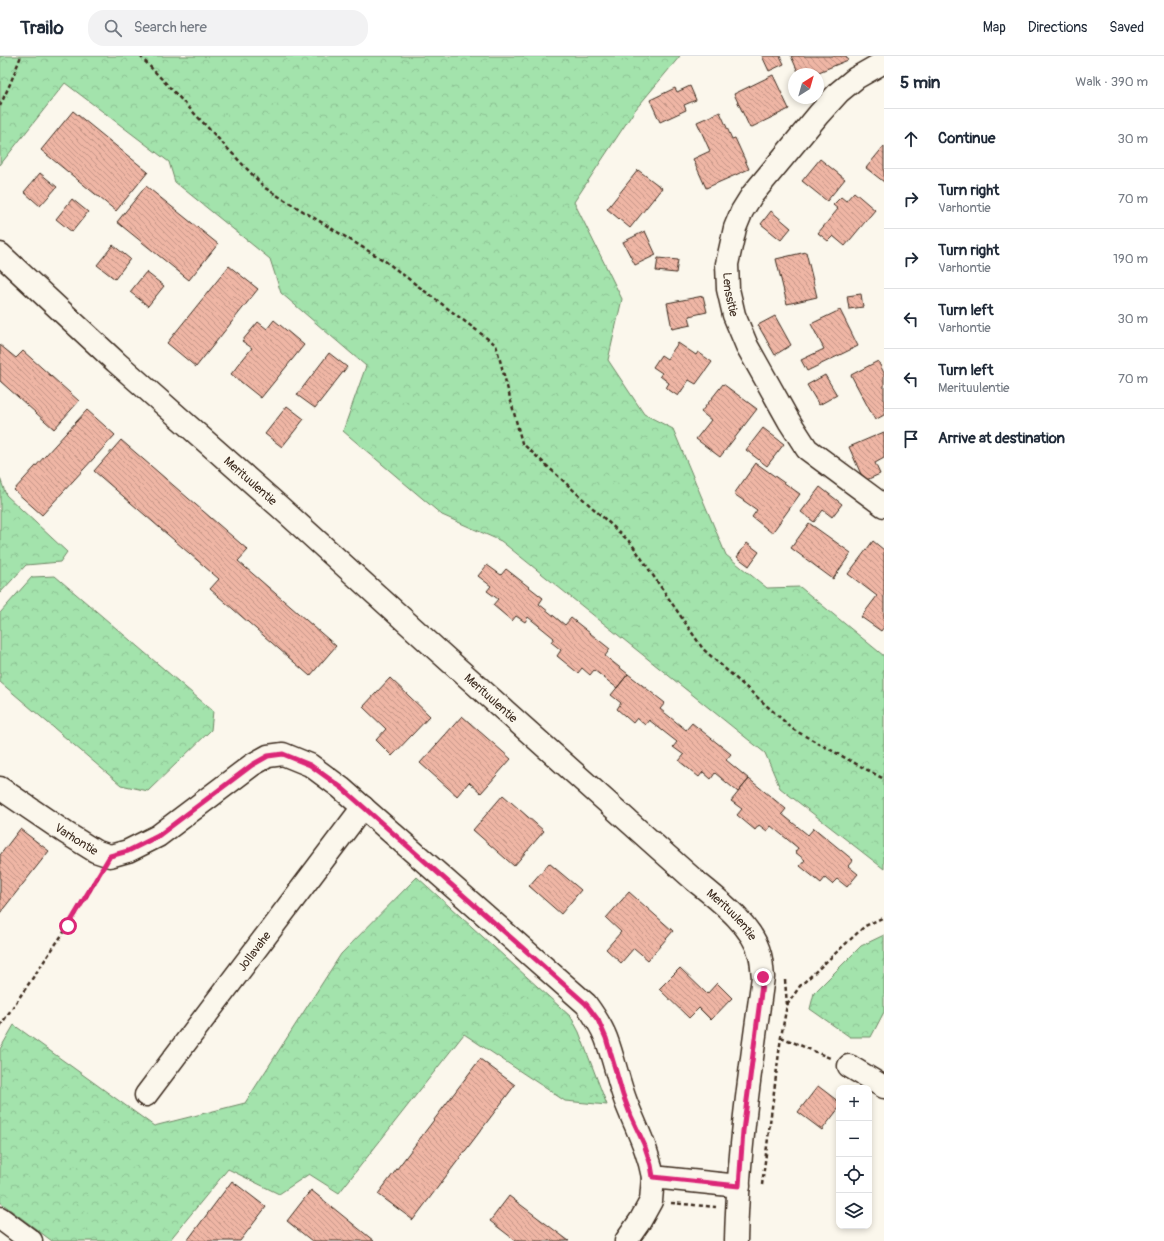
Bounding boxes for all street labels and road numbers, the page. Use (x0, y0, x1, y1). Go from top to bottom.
street label: Lenssitie (719, 272, 741, 318)
street label: Merituulentie (220, 454, 280, 509)
street label: Merituulentie (461, 671, 520, 726)
street label: Varhontie (51, 820, 101, 859)
street label: Merituulentie (703, 886, 760, 943)
street label: Jollavahe (235, 929, 275, 974)

